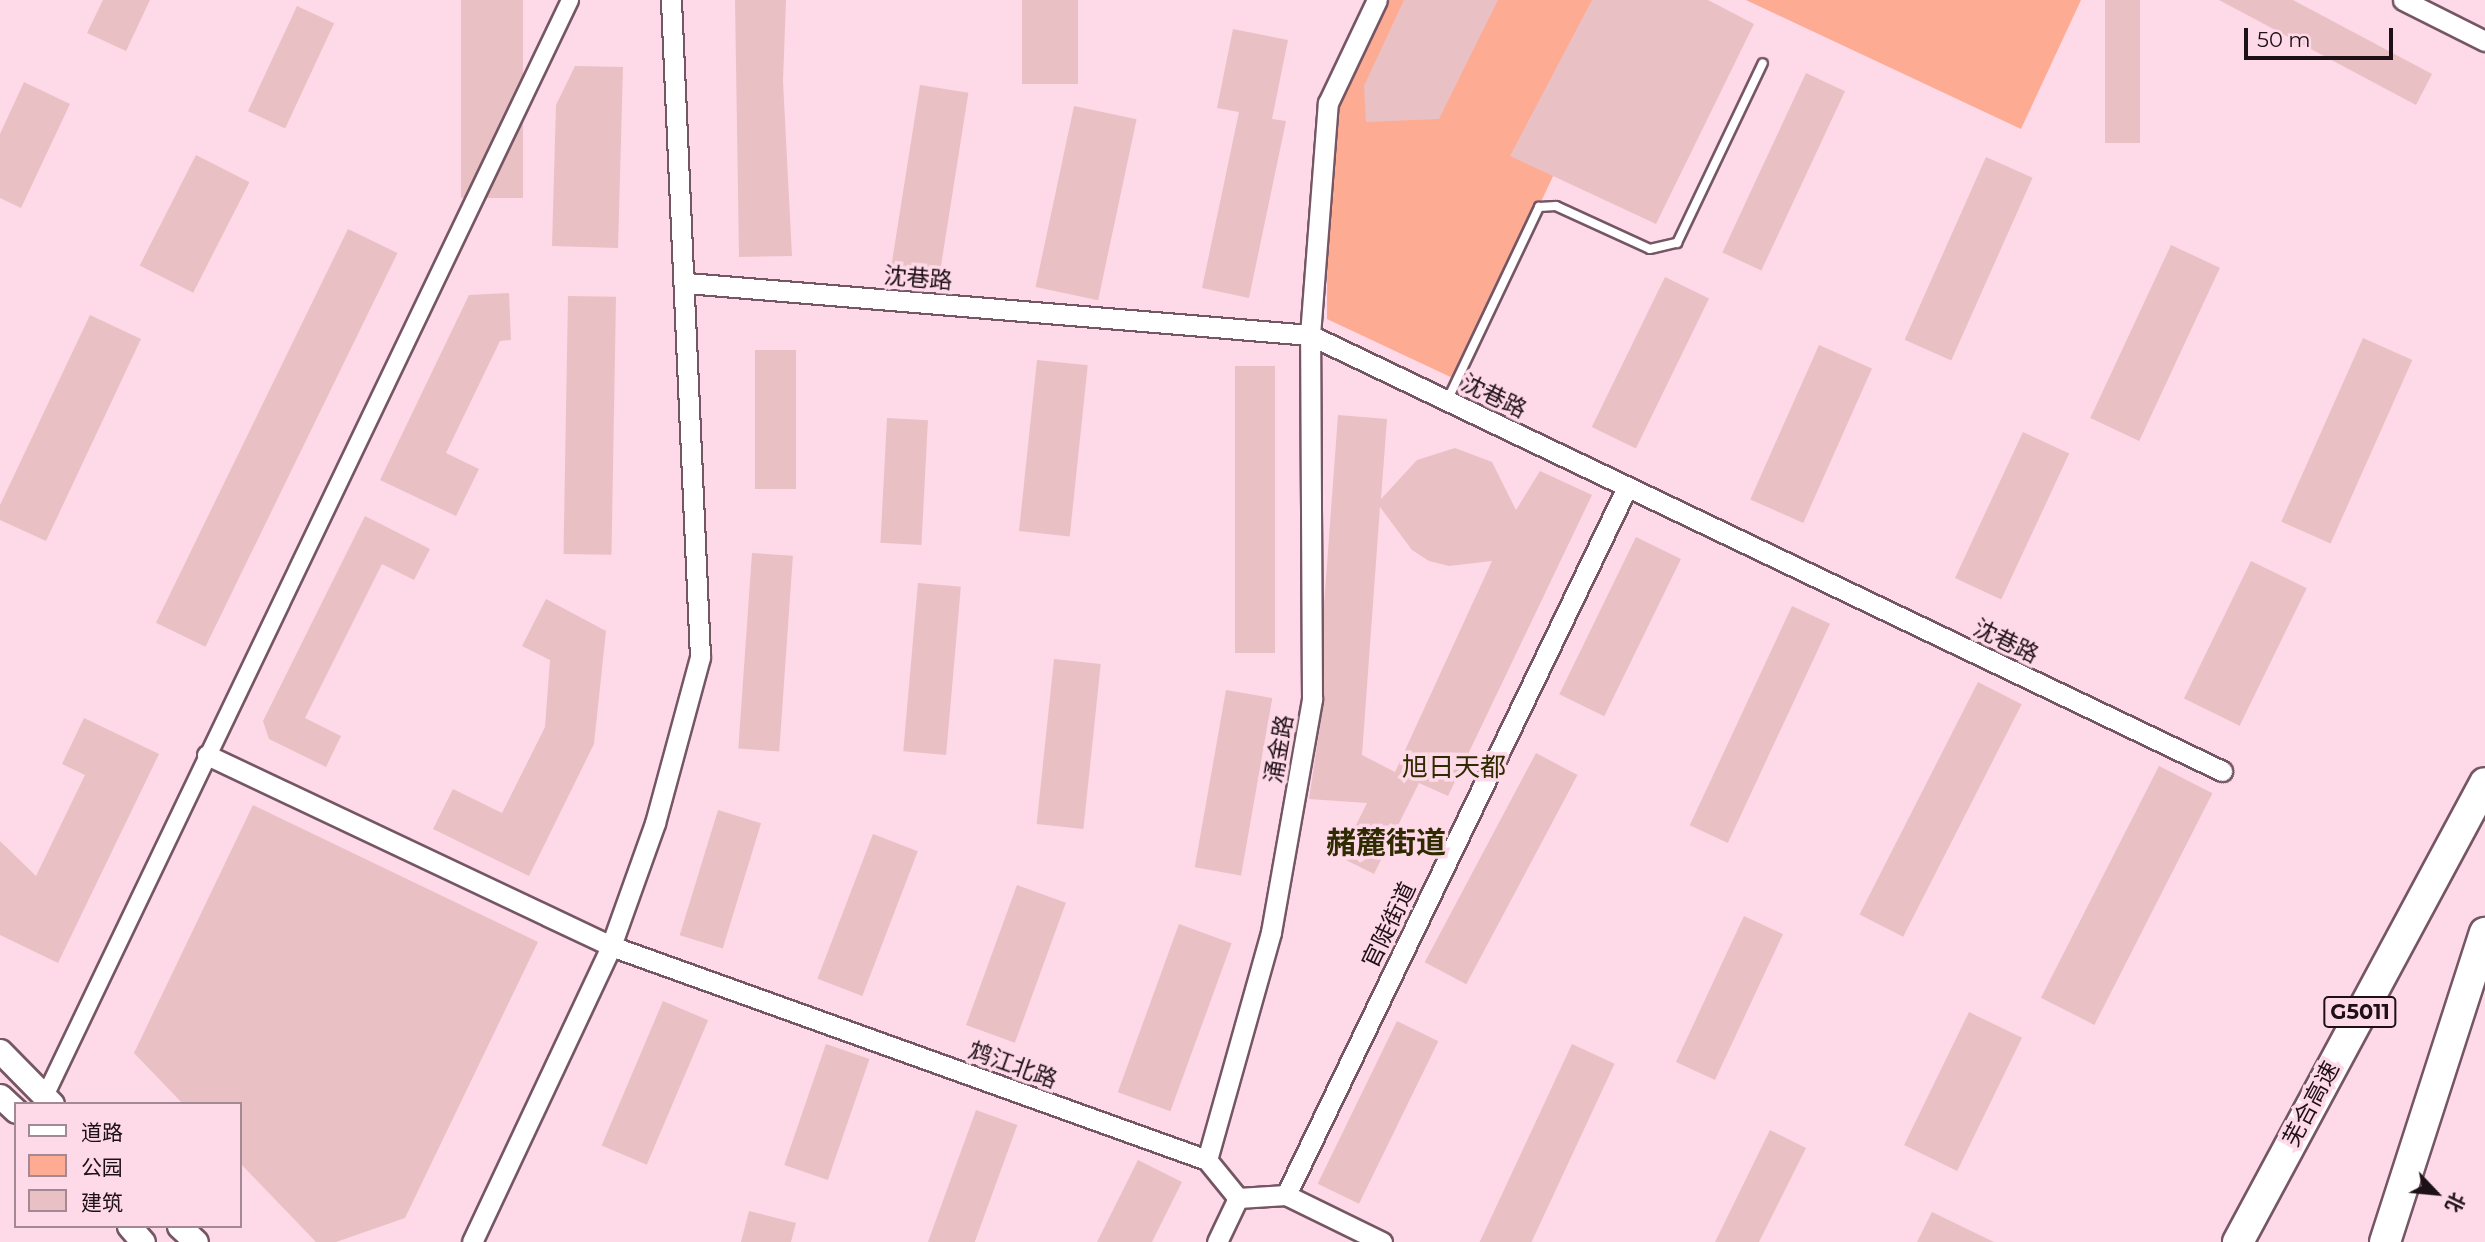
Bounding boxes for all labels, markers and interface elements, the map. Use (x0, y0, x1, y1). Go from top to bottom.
scale bar (2247, 14, 2396, 58)
text: 50 m (2257, 27, 2311, 52)
street label: 沈巷路 (882, 261, 954, 295)
street label: 沈巷路 (1457, 368, 1531, 424)
street label: 沈巷路 (1969, 613, 2043, 669)
street label: 涌金路 (1259, 713, 1299, 785)
district label: 旭日天都 (1402, 752, 1506, 784)
district label: 赭麓街道 (1326, 825, 1446, 861)
street label: 官陡街道 (1356, 878, 1422, 972)
road number: G5011 (2323, 995, 2397, 1030)
street label: 鸩江北路 (965, 1036, 1061, 1094)
street label: 芜合高速 (2277, 1057, 2345, 1151)
legend (14, 1102, 242, 1228)
text: 道路 (81, 1120, 123, 1145)
text: 公园 (81, 1155, 123, 1180)
north arrow (2401, 1158, 2471, 1228)
text: 北 (2441, 1189, 2470, 1216)
text: 建筑 (81, 1190, 123, 1215)

